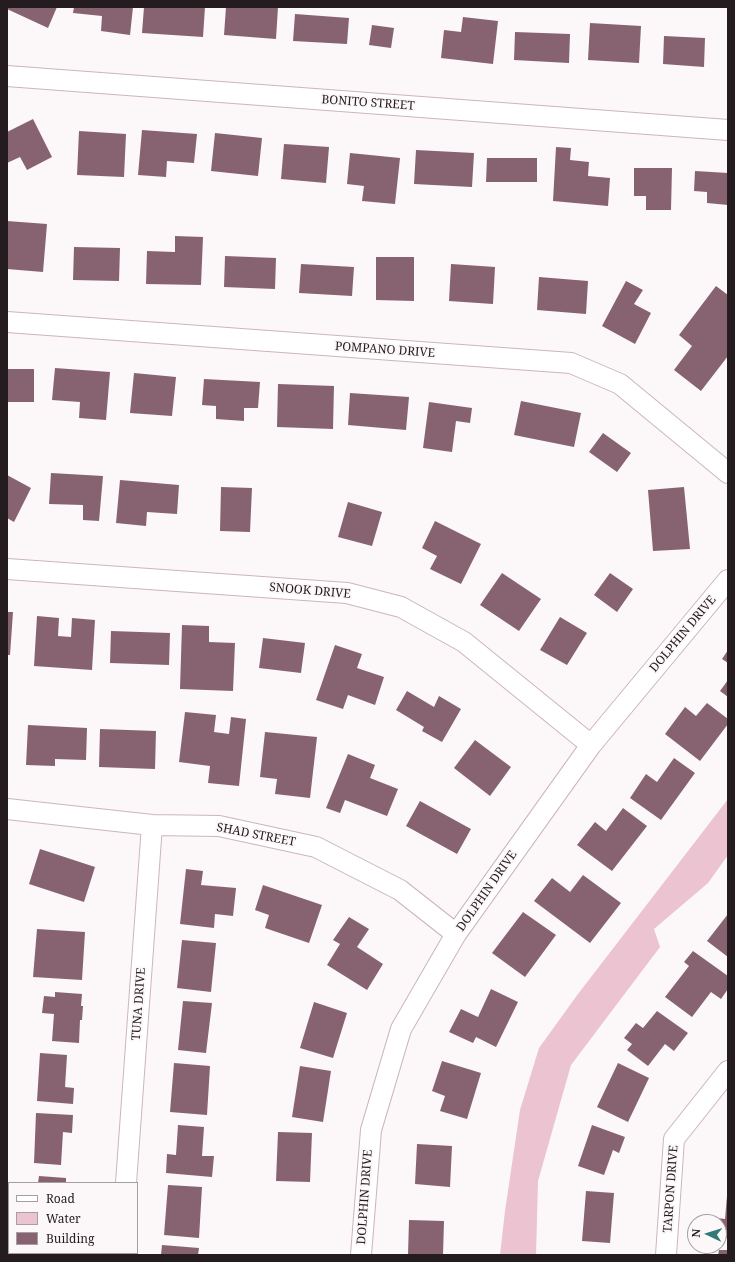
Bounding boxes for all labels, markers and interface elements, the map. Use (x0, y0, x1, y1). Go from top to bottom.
street label: BONITO STREET (321, 93, 415, 113)
street label: POMPANO DRIVE (334, 339, 436, 361)
street label: SNOOK DRIVE (269, 580, 351, 602)
street label: DOLPHIN DRIVE (647, 593, 719, 675)
street label: SHAD STREET (215, 820, 297, 850)
street label: DOLPHIN DRIVE (454, 848, 520, 934)
street label: TUNA DRIVE (129, 967, 149, 1041)
street label: TARPON DRIVE (661, 1145, 681, 1233)
street label: DOLPHIN DRIVE (354, 1149, 376, 1245)
legend (8, 1182, 138, 1254)
text: Road (46, 1190, 75, 1207)
text: Water (46, 1210, 81, 1227)
north arrow (687, 1214, 727, 1254)
text: N (688, 1228, 703, 1238)
text: Building (46, 1230, 94, 1247)

